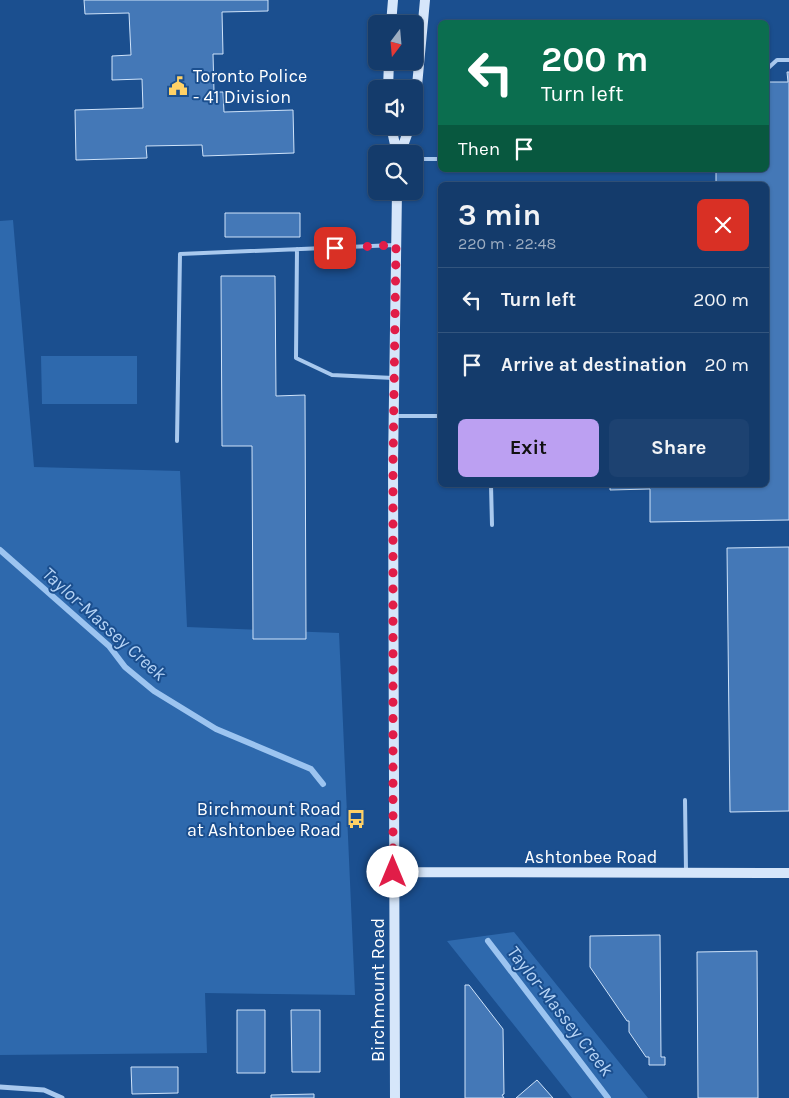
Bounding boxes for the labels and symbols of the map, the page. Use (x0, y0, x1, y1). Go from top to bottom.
north arrow (368, 15, 422, 70)
place label: Toronto Police - 41 Division (193, 65, 307, 108)
public building icon: Toronto Police - 41 Division (167, 75, 189, 97)
pin (314, 227, 356, 269)
water label: Taylor-Massey Creek (38, 563, 171, 686)
place label: Birchmount Road at Ashtonbee Road (187, 798, 341, 841)
bus stop icon: Birchmount Road at Ashtonbee Road (345, 808, 367, 830)
position arrow (366, 845, 418, 897)
street label: Ashtonbee Road (525, 846, 658, 868)
street label: Birchmount Road (367, 918, 389, 1062)
water label: Taylor-Massey Creek (502, 942, 618, 1081)

